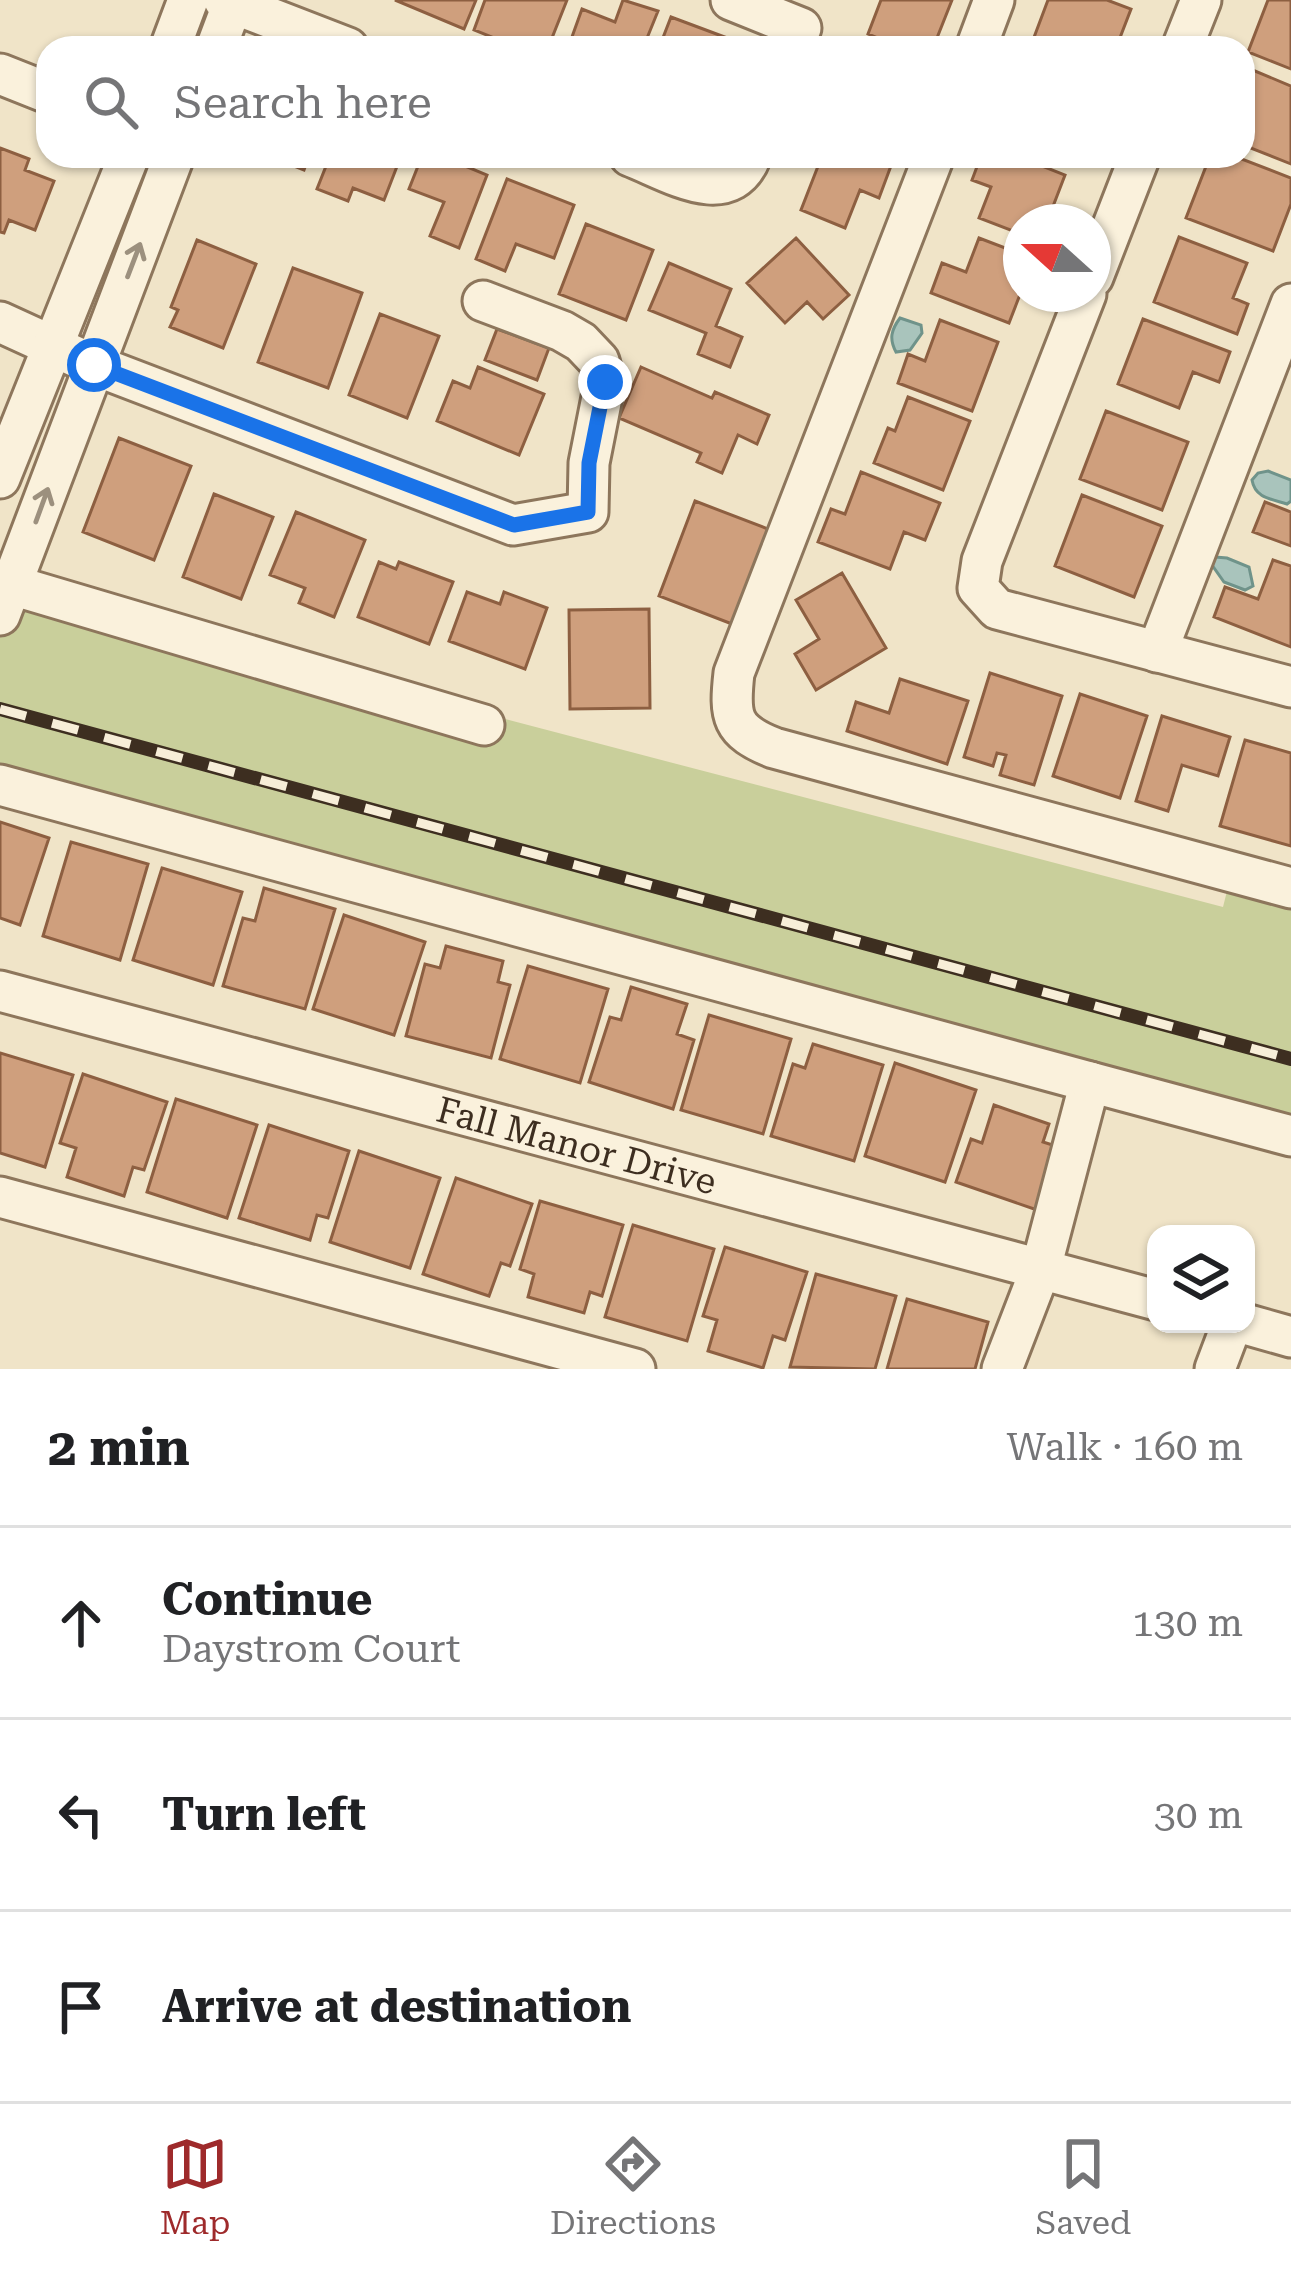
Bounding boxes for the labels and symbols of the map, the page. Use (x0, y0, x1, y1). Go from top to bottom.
north arrow (1003, 204, 1111, 312)
one-way arrow (125, 243, 147, 280)
route start (67, 338, 121, 392)
route end (578, 355, 632, 409)
one-way arrow (32, 487, 54, 524)
street label: Fall Manor Drive (432, 1089, 721, 1204)

